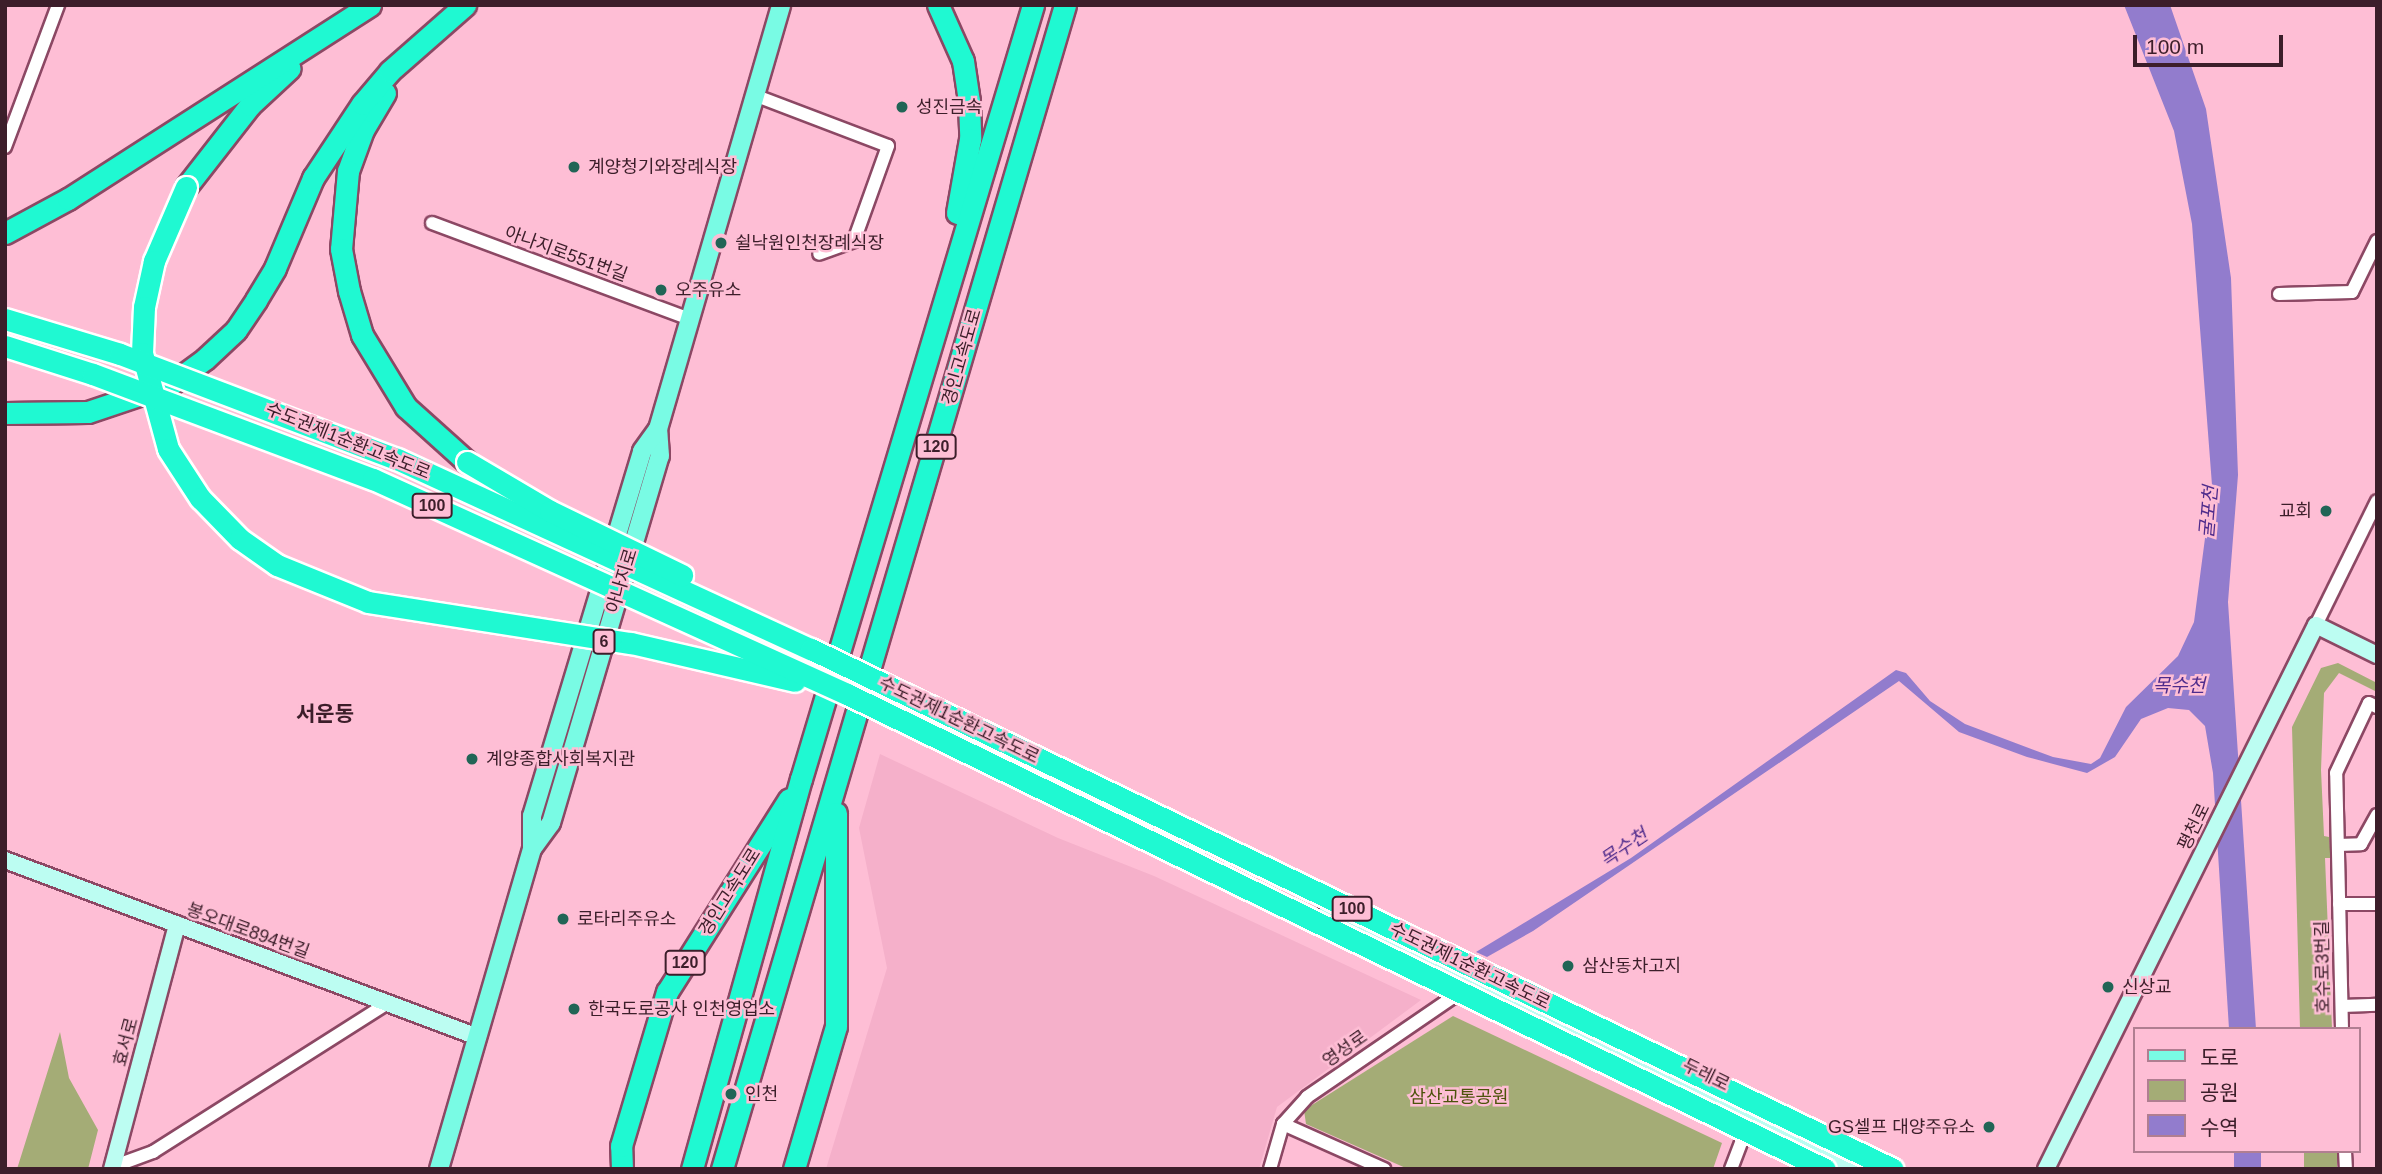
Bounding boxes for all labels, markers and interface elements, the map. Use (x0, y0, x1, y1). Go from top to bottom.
scale bar (2137, 21, 2288, 65)
text: 100 m (2146, 35, 2204, 58)
place label: 성진금속 (916, 96, 982, 118)
marker: 성진금속 (894, 99, 910, 115)
place label: 계양청기와장례식장 (588, 156, 737, 178)
marker: 계양청기와장례식장 (566, 159, 582, 175)
street label: 아나지로551번길 (502, 222, 630, 286)
place label: 쉴낙원인천장례식장 (735, 232, 884, 254)
marker: 쉴낙원인천장례식장 (713, 235, 729, 251)
place label: 오주유소 (675, 279, 741, 301)
marker: 오주유소 (653, 282, 669, 298)
street label: 경인고속도로 (938, 306, 986, 408)
street label: 수도권제1순환고속도로 (263, 398, 433, 484)
road number: 120 (915, 434, 957, 460)
water label: 굴포천 (2195, 485, 2223, 539)
road number: 100 (411, 494, 453, 519)
place label: 교회 (2279, 500, 2312, 522)
marker: 교회 (2318, 503, 2334, 519)
street label: 아나지로 (602, 546, 642, 616)
road number: 6 (592, 629, 616, 654)
street label: 수도권제1순환고속도로 (875, 672, 1043, 768)
water label: 목수천 (2153, 675, 2205, 697)
district label: 서운동 (296, 701, 354, 727)
place label: 계양종합사회복지관 (486, 748, 635, 770)
marker: 계양종합사회복지관 (464, 751, 480, 767)
street label: 평천로 (2173, 800, 2215, 854)
water label: 목수천 (1596, 824, 1652, 872)
street label: 경인고속도로 (695, 844, 765, 940)
road number: 100 (1331, 897, 1373, 922)
street label: 봉오대로894번길 (184, 899, 312, 963)
place label: 로타리주유소 (577, 908, 676, 930)
marker: 로타리주유소 (555, 911, 571, 927)
street label: 수도권제1순환고속도로 (1386, 918, 1554, 1014)
street label: 호수로3번길 (2311, 920, 2335, 1014)
road number: 120 (664, 951, 706, 976)
place label: 삼산동차고지 (1582, 955, 1681, 977)
marker: 삼산동차고지 (1560, 958, 1576, 974)
place label: 신상교 (2122, 976, 2172, 998)
marker: 신상교 (2100, 979, 2116, 995)
place label: 한국도로공사 인천영업소 (588, 998, 775, 1020)
marker: 한국도로공사 인천영업소 (566, 1001, 582, 1017)
street label: 효서로 (109, 1015, 143, 1069)
street label: 영성로 (1318, 1026, 1372, 1072)
legend (2134, 1027, 2361, 1153)
text: 도로 (2200, 1046, 2239, 1069)
street label: 두레로 (1679, 1054, 1733, 1096)
text: 공원 (2200, 1081, 2239, 1104)
place label: 인천 (745, 1083, 778, 1105)
marker: 인천 (723, 1086, 739, 1102)
park label: 삼산교통공원 (1409, 1086, 1509, 1108)
place label: GS셀프 대양주유소 (1828, 1116, 1975, 1138)
text: 수역 (2200, 1116, 2239, 1139)
marker: GS셀프 대양주유소 (1981, 1119, 1997, 1135)

